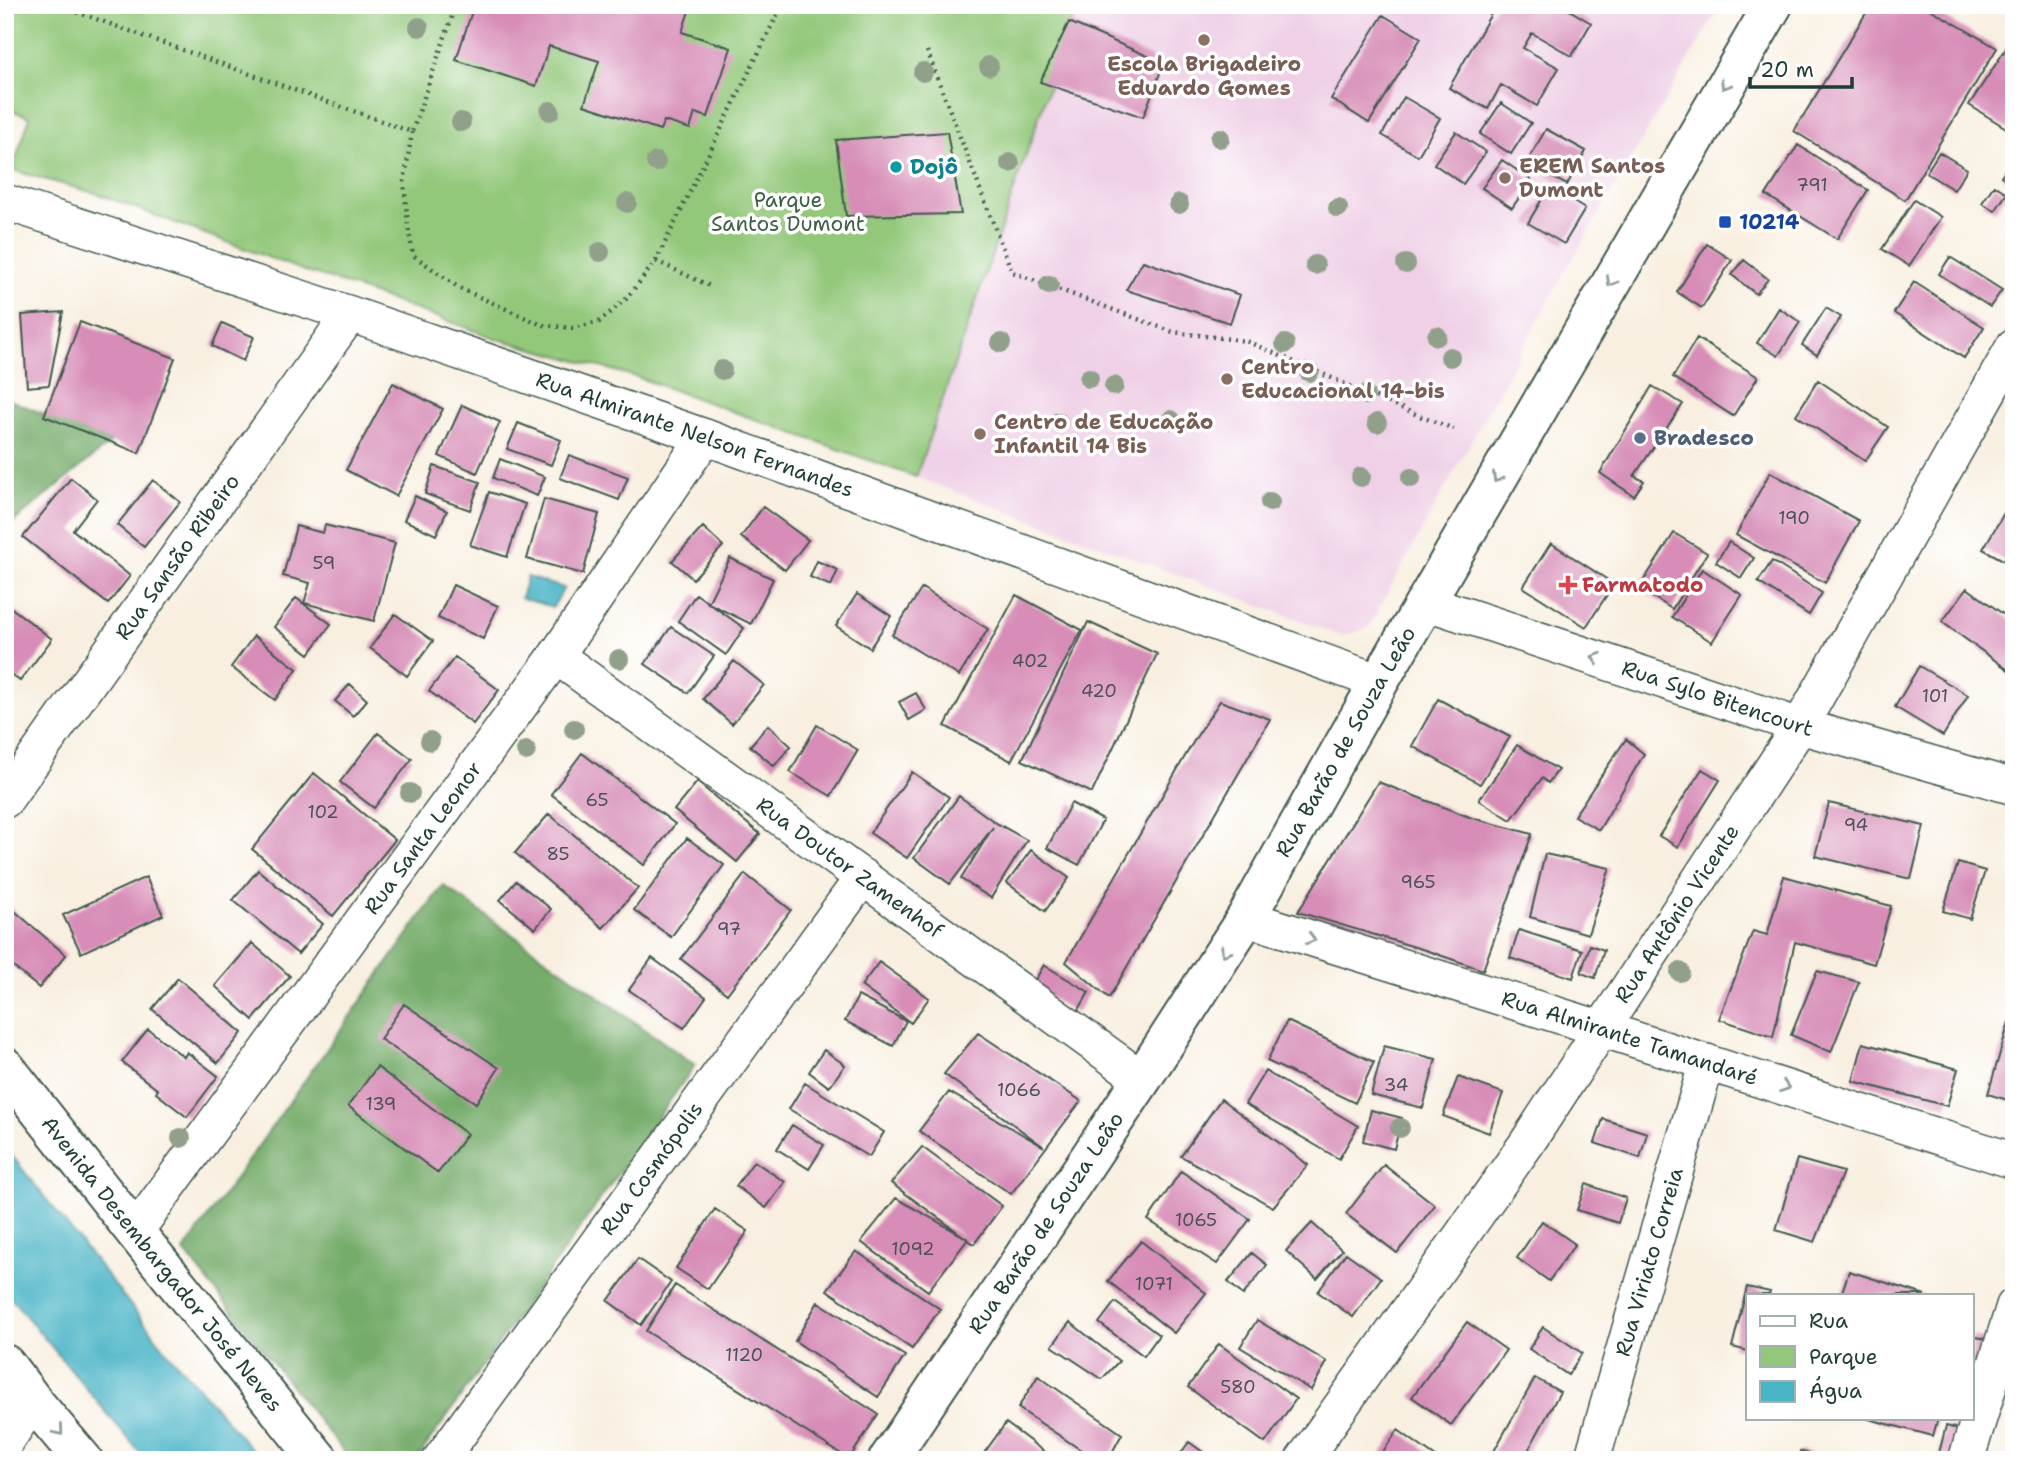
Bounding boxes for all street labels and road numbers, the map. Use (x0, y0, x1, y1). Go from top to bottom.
street label: Rua Almirante Nelson Fernandes (532, 365, 857, 504)
street label: Rua Sansão Ribeiro (109, 468, 246, 646)
street label: Rua Barão de Souza Leão (1269, 621, 1422, 862)
street label: Rua Sylo Bitencourt (1618, 654, 1816, 743)
street label: Rua Santa Leonor (358, 756, 488, 920)
street label: Rua Doutor Zamenhof (751, 791, 949, 945)
street label: Rua Antônio Vicente (1608, 819, 1746, 1009)
street label: Rua Almirante Tamandaré (1498, 985, 1761, 1092)
street label: Rua Cosmópolis (594, 1096, 709, 1241)
street label: Rua Barão de Souza Leão (962, 1106, 1130, 1339)
street label: Avenida Desembargador José Neves (35, 1110, 289, 1418)
street label: Rua Viriato Correia (1609, 1164, 1690, 1360)

